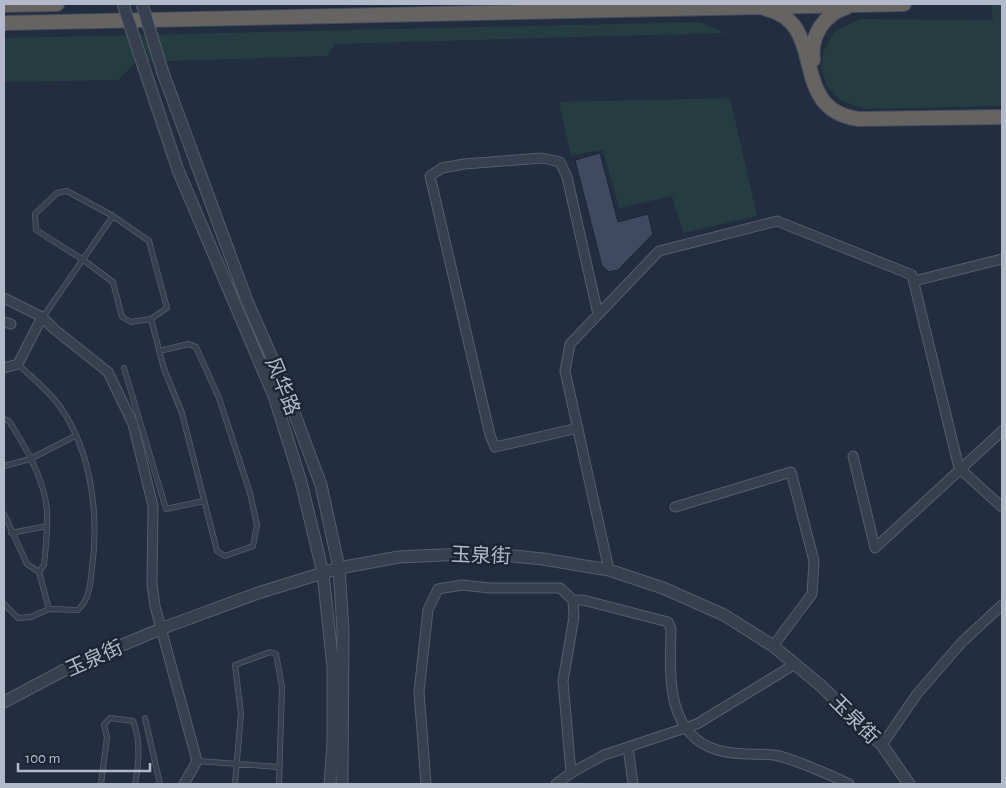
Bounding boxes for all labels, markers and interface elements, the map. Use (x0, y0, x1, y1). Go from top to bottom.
street label: 风华路 (262, 354, 304, 418)
street label: 玉泉街 (451, 544, 511, 567)
street label: 玉泉街 (63, 637, 126, 680)
street label: 玉泉街 (826, 691, 883, 748)
scale bar (18, 740, 150, 772)
text: 100 m (25, 751, 60, 766)

